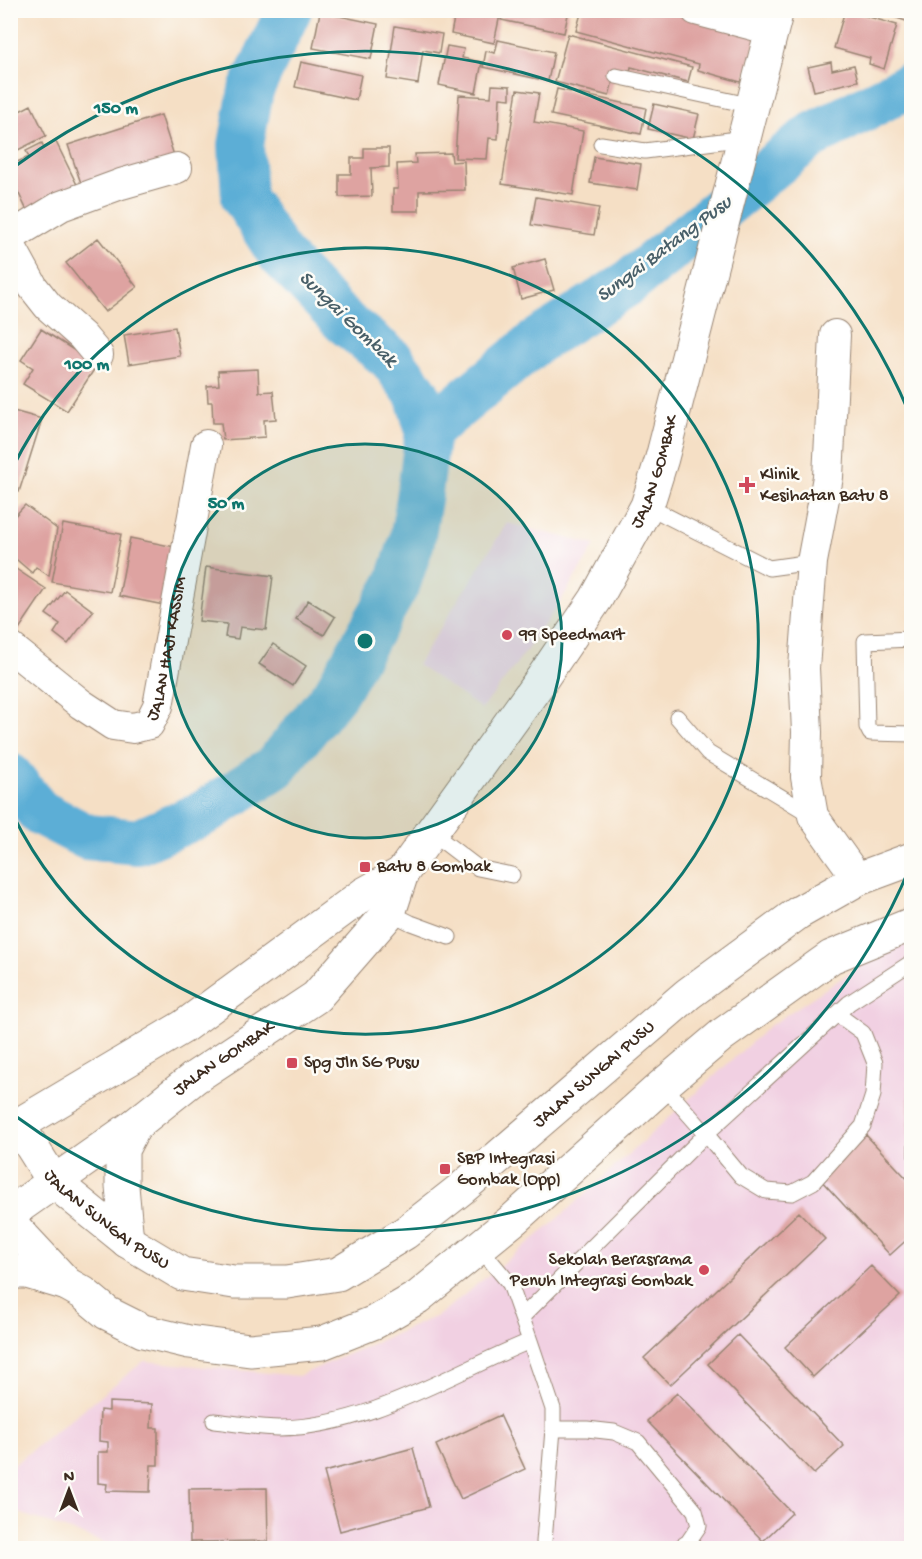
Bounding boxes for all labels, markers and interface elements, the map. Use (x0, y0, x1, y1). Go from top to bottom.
text: 150 m (93, 99, 138, 120)
water label: Sungai Batang Pusu (593, 191, 738, 308)
water label: Sungai Gombak (293, 267, 402, 374)
text: 100 m (64, 355, 110, 376)
street label: JALAN GOMBAK (626, 411, 684, 532)
place label: Klinik Kesihatan Batu 8 (760, 465, 889, 507)
marker: Klinik Kesihatan Batu 8 (738, 476, 756, 494)
text: 50 m (208, 494, 245, 515)
street label: JALAN HAJI KASSIM (142, 575, 192, 725)
place label: 99 Speedmart (518, 625, 626, 646)
marker: 99 Speedmart (500, 628, 514, 642)
centre of rings (355, 631, 375, 651)
place label: Batu 8 Gombak (376, 857, 493, 878)
marker: Batu 8 Gombak (358, 860, 372, 874)
street label: JALAN GOMBAK (169, 1016, 280, 1101)
street label: JALAN SUNGAI PUSU (529, 1017, 659, 1133)
place label: Spg Jln SG Pusu (304, 1053, 420, 1074)
marker: Spg Jln SG Pusu (285, 1056, 299, 1070)
place label: SBP Integrasi Gombak (Opp) (457, 1149, 561, 1191)
marker: SBP Integrasi Gombak (Opp) (438, 1162, 452, 1176)
street label: JALAN SUNGAI PUSU (39, 1166, 173, 1274)
place label: Sekolah Berasrama Penuh Integrasi Gombak (509, 1250, 694, 1292)
marker: Sekolah Berasrama Penuh Integrasi Gombak (697, 1263, 711, 1277)
north arrow (39, 1460, 99, 1520)
text: N (64, 1469, 75, 1488)

